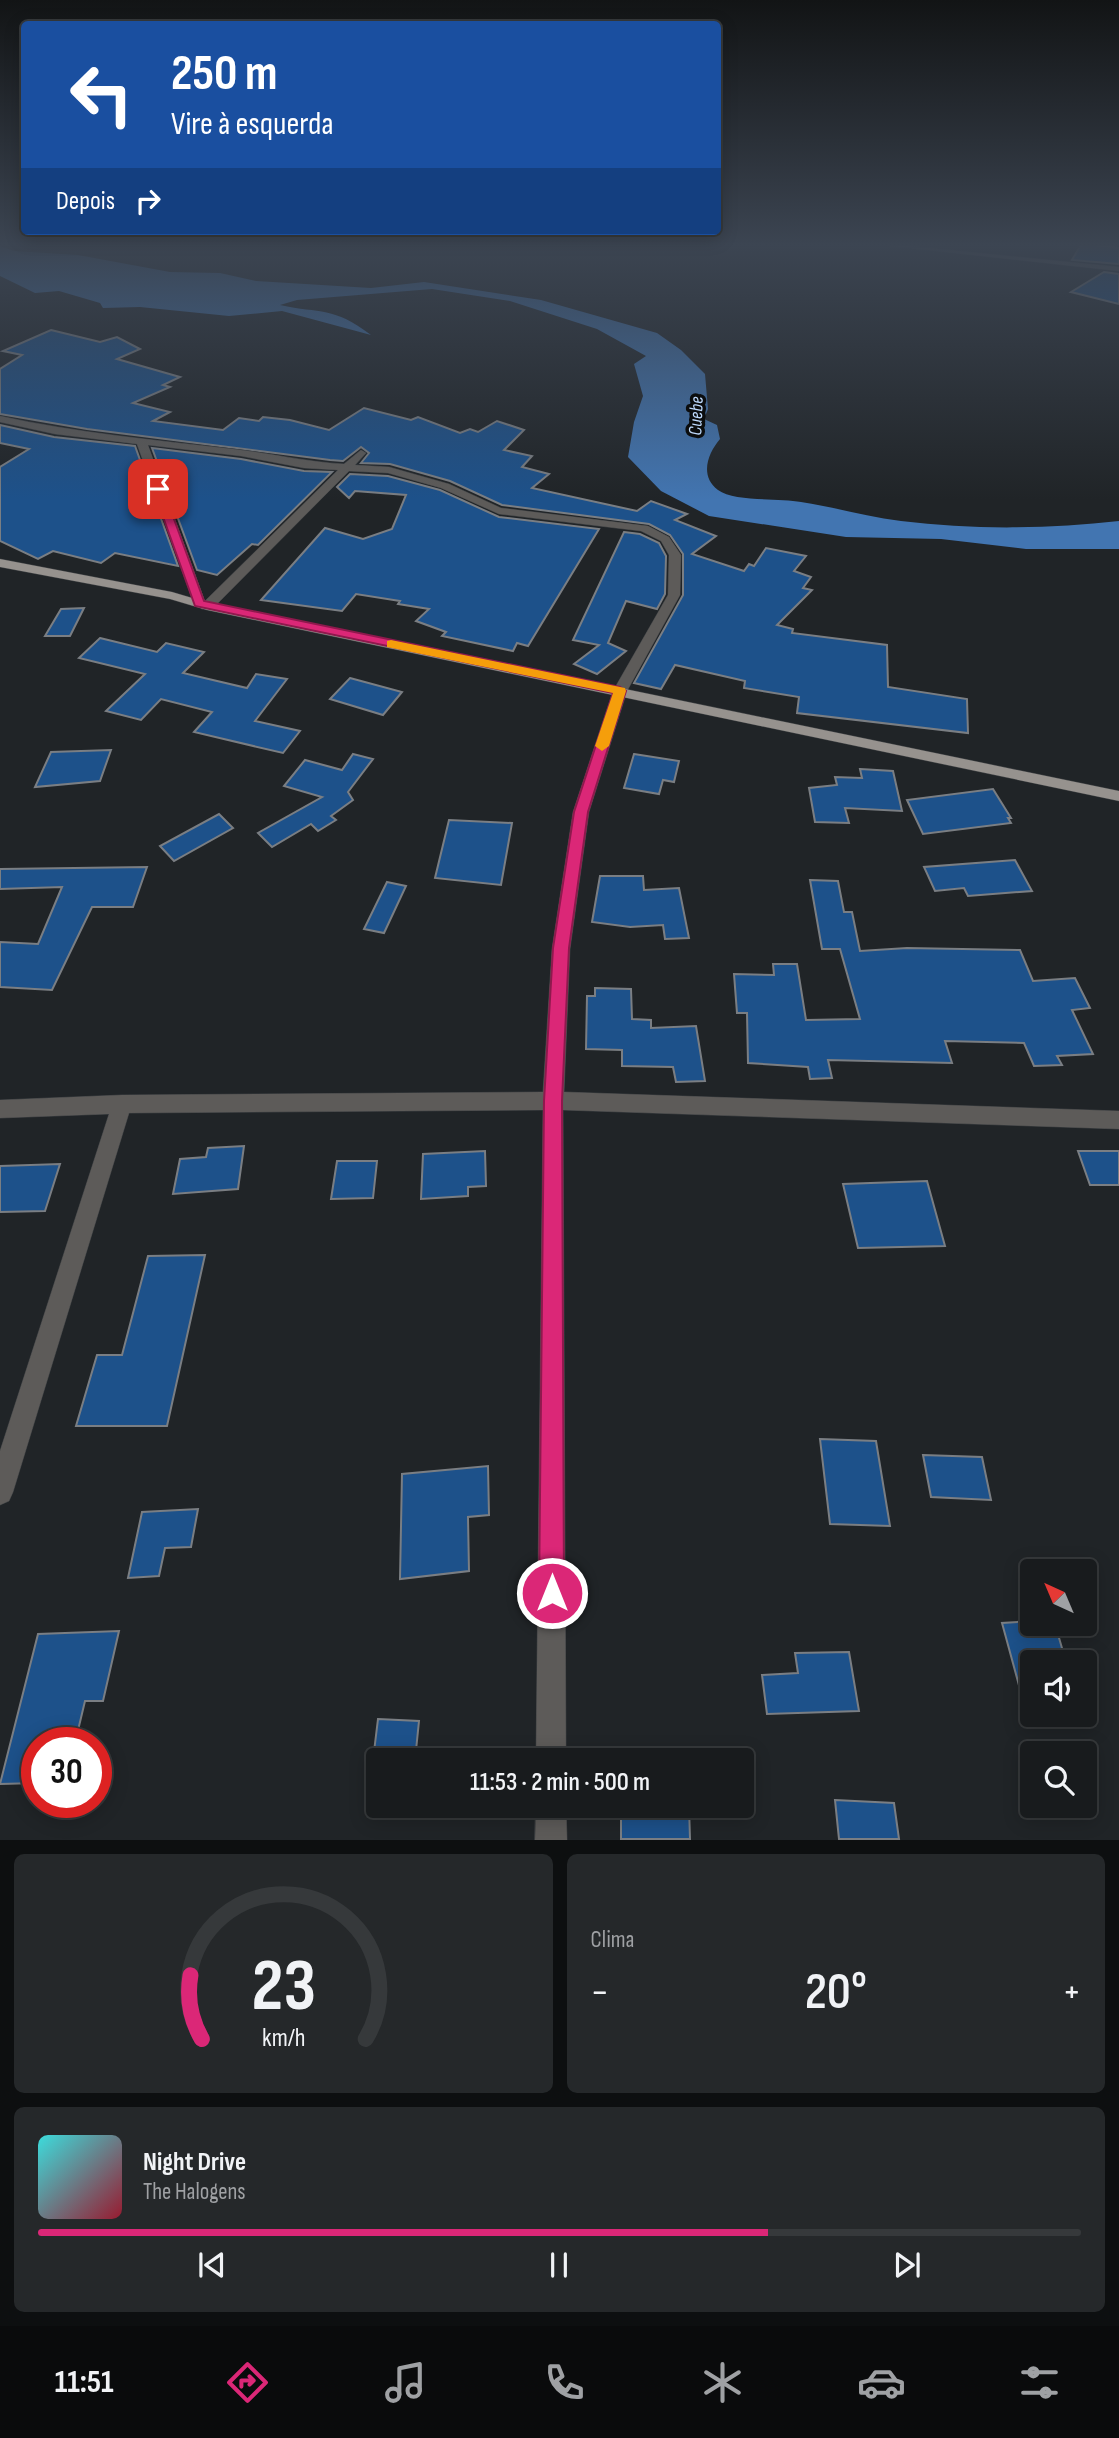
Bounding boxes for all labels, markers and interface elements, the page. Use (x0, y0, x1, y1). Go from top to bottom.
text: 250 m (171, 45, 277, 104)
icon: left (56, 49, 147, 140)
text: Vire à esquerda (171, 105, 334, 144)
icon: right (129, 182, 167, 220)
text: Depois (56, 186, 115, 217)
water label: Cuebe (684, 395, 709, 436)
pin (128, 459, 188, 519)
icon: arrive (139, 470, 177, 508)
position arrow (515, 1556, 589, 1630)
north arrow (1020, 1559, 1097, 1636)
map controls (1020, 1559, 1097, 1818)
button: sound (1020, 1650, 1097, 1727)
speed limit sign: 30 (21, 1727, 112, 1818)
button: search (1020, 1741, 1097, 1818)
text: 11:53 · 2 min · 500 m (470, 1767, 650, 1798)
text: Clima (591, 1926, 634, 1954)
text: 23 (251, 1944, 316, 2032)
text: 20° (805, 1961, 867, 2024)
text: − (591, 1970, 609, 2015)
text: + (1062, 1970, 1081, 2015)
text: km/h (262, 2023, 305, 2054)
text: Night Drive (143, 2147, 246, 2178)
text: The Halogens (143, 2178, 246, 2206)
icon: previous (193, 2246, 231, 2284)
icon: pause (540, 2246, 578, 2284)
icon: next (888, 2246, 926, 2284)
icon: directions (223, 2358, 272, 2407)
icon: music (381, 2358, 430, 2407)
icon: phone (540, 2358, 589, 2407)
icon: climate (698, 2358, 747, 2407)
icon: car (857, 2358, 906, 2407)
icon: filters (1015, 2358, 1064, 2407)
text: 11:51 (55, 2363, 114, 2402)

